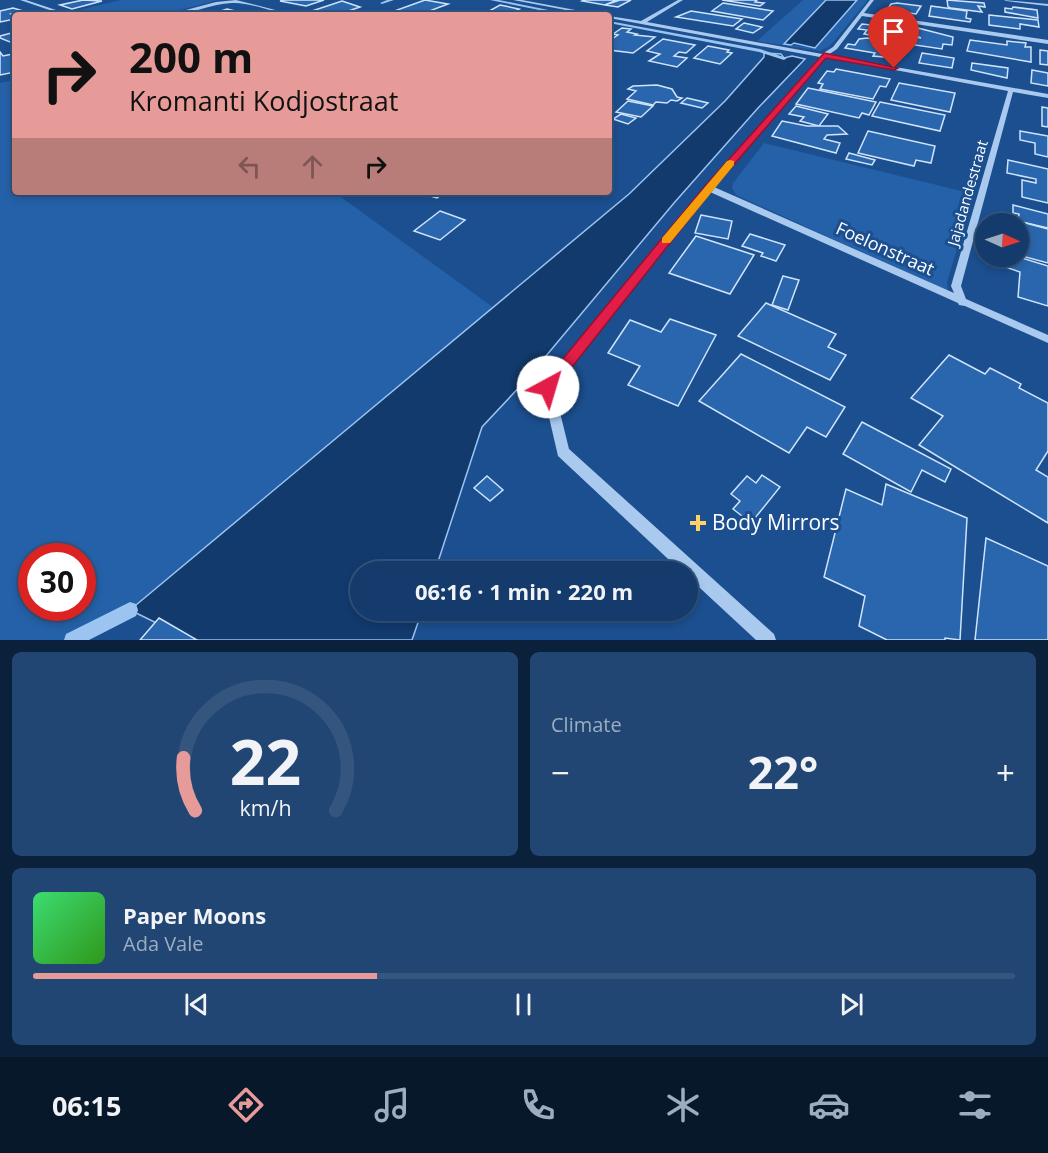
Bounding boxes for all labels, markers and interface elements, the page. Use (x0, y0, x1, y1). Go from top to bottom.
pin (868, 6, 919, 68)
icon: arrive (877, 15, 910, 48)
text: 200 m (129, 28, 253, 85)
icon: right (30, 36, 108, 114)
text: Kromanti Kodjostraat (129, 82, 398, 119)
street label: Jajadandestraat (942, 137, 992, 250)
icon: left (233, 150, 266, 183)
icon: ahead (296, 150, 329, 183)
icon: right (359, 150, 392, 183)
north arrow (975, 213, 1029, 267)
map controls (975, 213, 1029, 267)
street label: Foelonstraat (832, 216, 938, 280)
position arrow (516, 355, 580, 419)
place label: Body Mirrors (712, 508, 840, 536)
marker: Body Mirrors (689, 514, 707, 532)
speed limit sign: 30 (18, 543, 96, 621)
text: 06:16 · 1 min · 220 m (415, 576, 633, 606)
text: Climate (551, 711, 622, 738)
text: 22 (229, 718, 301, 803)
text: 22° (748, 741, 818, 802)
text: − (551, 750, 570, 795)
text: + (996, 750, 1015, 795)
text: km/h (239, 793, 291, 822)
text: Paper Moons (123, 900, 266, 930)
text: Ada Vale (123, 930, 204, 957)
icon: previous (180, 988, 213, 1021)
icon: pause (507, 988, 540, 1021)
icon: next (835, 988, 868, 1021)
icon: directions (225, 1084, 267, 1126)
icon: music (371, 1084, 413, 1126)
icon: phone (517, 1084, 559, 1126)
icon: climate (662, 1084, 704, 1126)
icon: car (808, 1084, 850, 1126)
icon: filters (954, 1084, 996, 1126)
text: 06:15 (52, 1087, 121, 1124)

